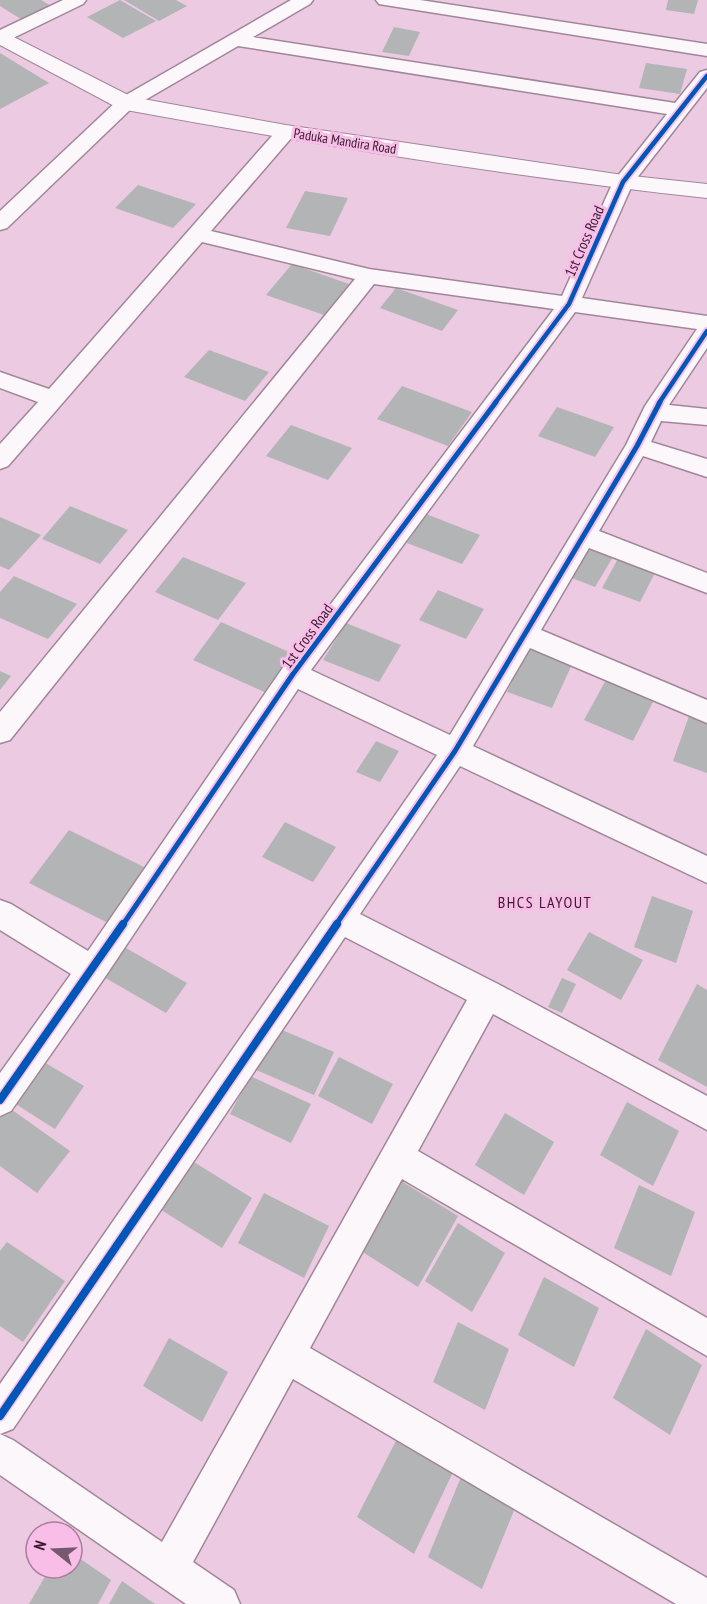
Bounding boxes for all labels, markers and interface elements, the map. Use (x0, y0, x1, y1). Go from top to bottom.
street label: Paduka Mandira Road (292, 124, 398, 158)
street label: 1st Cross Road (560, 203, 608, 279)
street label: 1st Cross Road (277, 600, 337, 672)
district label: BHCS LAYOUT (498, 892, 592, 912)
north arrow (24, 1520, 84, 1580)
text: N (29, 1538, 51, 1553)

